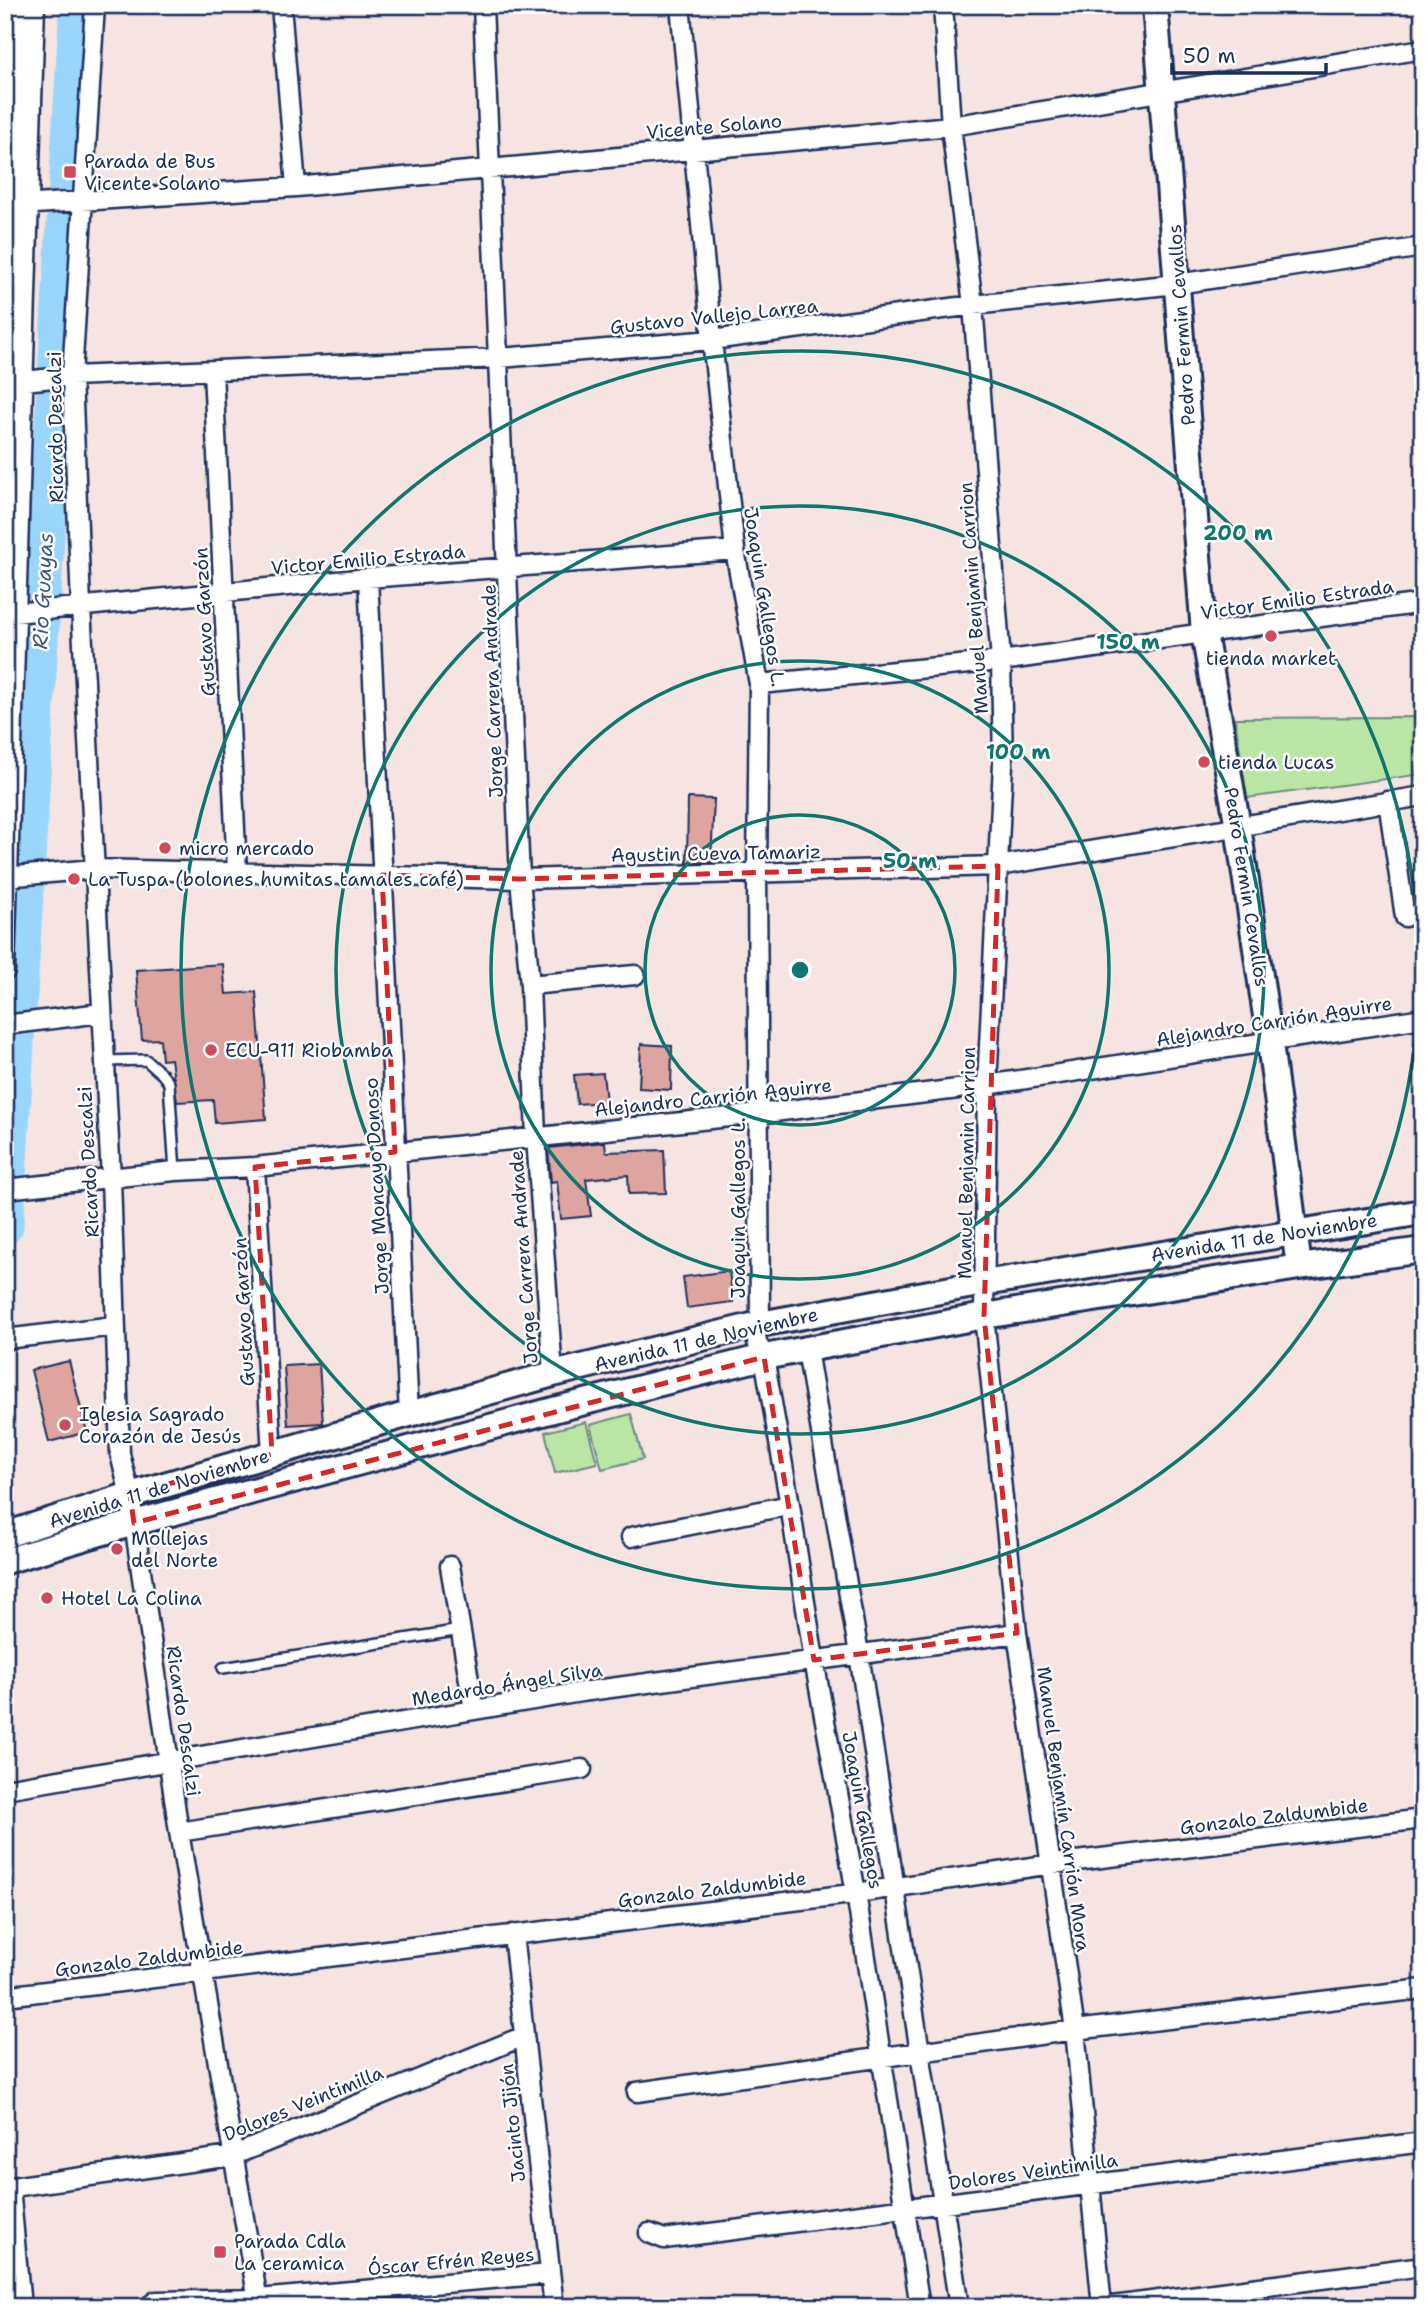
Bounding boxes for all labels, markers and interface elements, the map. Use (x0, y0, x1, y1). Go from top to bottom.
scale bar (1172, 32, 1326, 76)
text: 50 m (1183, 42, 1236, 70)
street label: Vicente Solano (645, 108, 783, 145)
place label: Parada de Bus Vicente Solano (84, 149, 220, 196)
marker: Parada de Bus Vicente Solano (62, 164, 78, 180)
street label: Pedro Fermin Cevallos (1162, 224, 1201, 426)
street label: Gustavo Vallejo Larrea (609, 293, 820, 340)
street label: Ricardo Descalzi (42, 351, 69, 503)
street label: Manuel Benjamin Carrion (953, 481, 994, 715)
street label: Joaquin Gallegos L. (738, 506, 791, 689)
text: 200 m (1203, 519, 1273, 547)
water label: Rio Guayas (26, 532, 60, 650)
street label: Victor Emilio Estrada (270, 539, 466, 580)
street label: Gustavo Garzón (188, 547, 221, 697)
street label: Victor Emilio Estrada (1199, 574, 1395, 625)
street label: Jorge Carrera Andrade (476, 583, 509, 798)
text: 150 m (1096, 628, 1160, 656)
marker: tienda market (1263, 628, 1279, 644)
place label: tienda market (1206, 646, 1336, 671)
text: 100 m (986, 738, 1050, 766)
place label: tienda Lucas (1218, 750, 1334, 775)
marker: tienda Lucas (1196, 754, 1212, 770)
street label: Pedro Fermin Cevallos (1218, 786, 1275, 989)
place label: micro mercado (179, 836, 314, 861)
street label: Agustin Cueva Tamariz (611, 839, 821, 868)
marker: micro mercado (157, 840, 173, 856)
text: 50 m (883, 847, 937, 875)
place label: La Tuspa (bolones humitas tamales café) (88, 867, 464, 892)
marker: La Tuspa (bolones humitas tamales café) (66, 871, 82, 887)
centre of rings (788, 958, 812, 982)
street label: Alejandro Carrión Aguirre (1154, 990, 1394, 1053)
place label: ECU-911 Riobamba (225, 1038, 393, 1063)
marker: ECU-911 Riobamba (203, 1042, 219, 1058)
street label: Manuel Benjamin Carrion (952, 1047, 981, 1279)
street label: Alejandro Carrión Aguirre (593, 1073, 833, 1122)
street label: Jorge Moncayo Donoso (358, 1077, 395, 1295)
street label: Ricardo Descalzi (72, 1086, 105, 1238)
street label: Joaquin Gallegos L. (726, 1117, 751, 1299)
street label: Jorge Carrera Andrade (504, 1149, 543, 1365)
street label: Avenida 11 de Noviembre (1149, 1207, 1379, 1268)
street label: Gustavo Garzón (227, 1237, 260, 1387)
street label: Avenida 11 de Noviembre (592, 1302, 820, 1377)
place label: Iglesia Sagrado Corazón de Jesús (79, 1402, 241, 1449)
marker: Iglesia Sagrado Corazón de Jesús (57, 1417, 73, 1433)
street label: Avenida 11 de Noviembre (46, 1443, 272, 1534)
place label: Mollejas del Norte (131, 1526, 218, 1573)
marker: Mollejas del Norte (109, 1541, 125, 1557)
place label: Hotel La Colina (61, 1586, 202, 1611)
marker: Hotel La Colina (39, 1590, 55, 1606)
street label: Ricardo Descalzi (161, 1644, 206, 1798)
street label: Medardo Ángel Silva (410, 1656, 604, 1712)
street label: Manuel Benjamín Carrión Mora (1031, 1665, 1096, 1953)
street label: Joaquin Gallegos (836, 1729, 889, 1891)
street label: Gonzalo Zaldumbide (1179, 1793, 1370, 1840)
street label: Gonzalo Zaldumbide (617, 1866, 808, 1913)
street label: Gonzalo Zaldumbide (54, 1935, 245, 1982)
street label: Dolores Veintimilla (219, 2060, 387, 2147)
street label: Jacinto Jijón (494, 2063, 531, 2183)
street label: Dolores Veintimilla (947, 2147, 1120, 2196)
place label: Parada Cdla La ceramica (234, 2229, 346, 2276)
street label: Óscar Efrén Reyes (367, 2241, 535, 2281)
marker: Parada Cdla La ceramica (212, 2244, 228, 2260)

